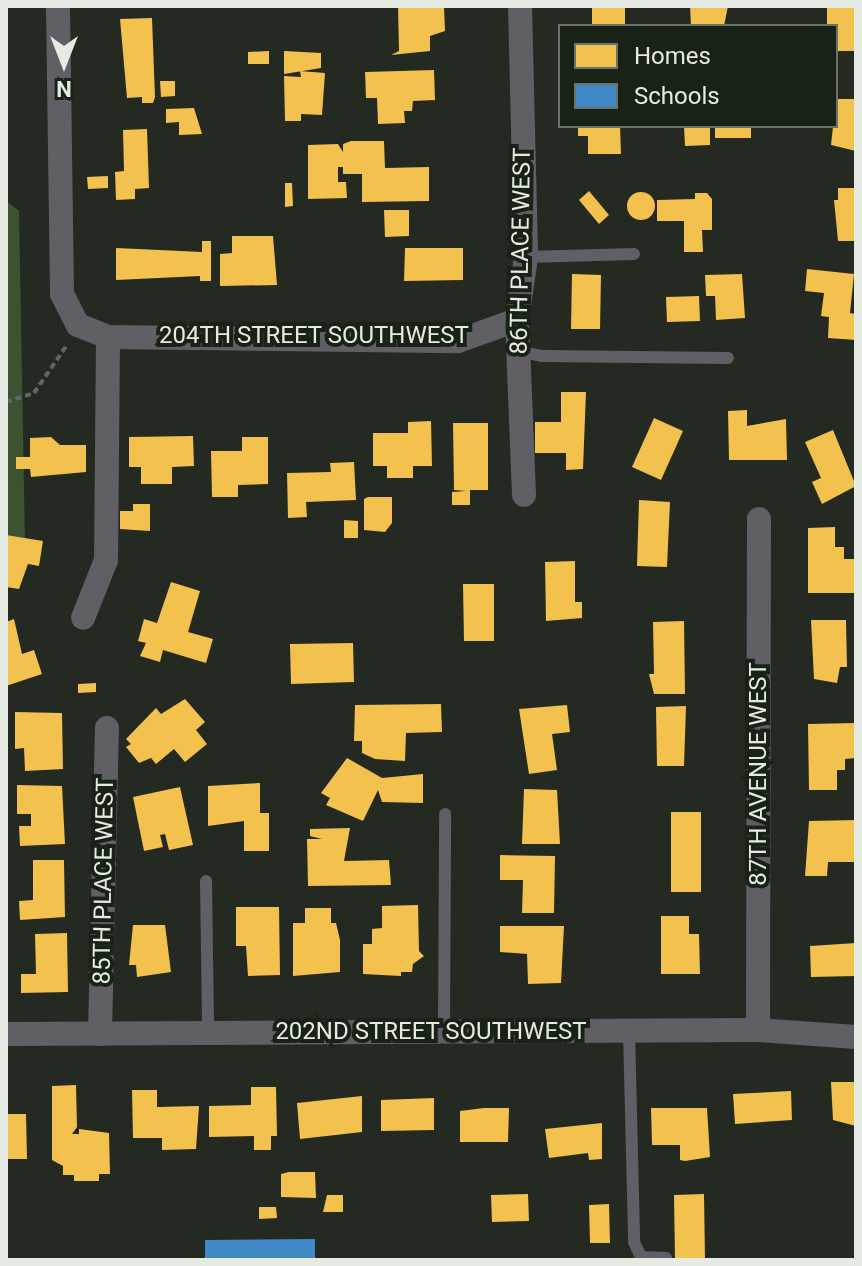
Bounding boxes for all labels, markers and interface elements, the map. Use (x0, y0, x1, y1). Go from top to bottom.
north arrow (24, 24, 104, 104)
legend (558, 24, 838, 128)
text: Homes (634, 42, 711, 70)
text: N (56, 76, 72, 101)
text: Schools (634, 82, 720, 110)
street label: 86TH PLACE WEST (505, 147, 537, 355)
street label: 204TH STREET SOUTHWEST (159, 322, 469, 350)
street label: 87TH AVENUE WEST (745, 662, 773, 886)
street label: 85TH PLACE WEST (88, 777, 120, 985)
street label: 202ND STREET SOUTHWEST (275, 1018, 587, 1046)

